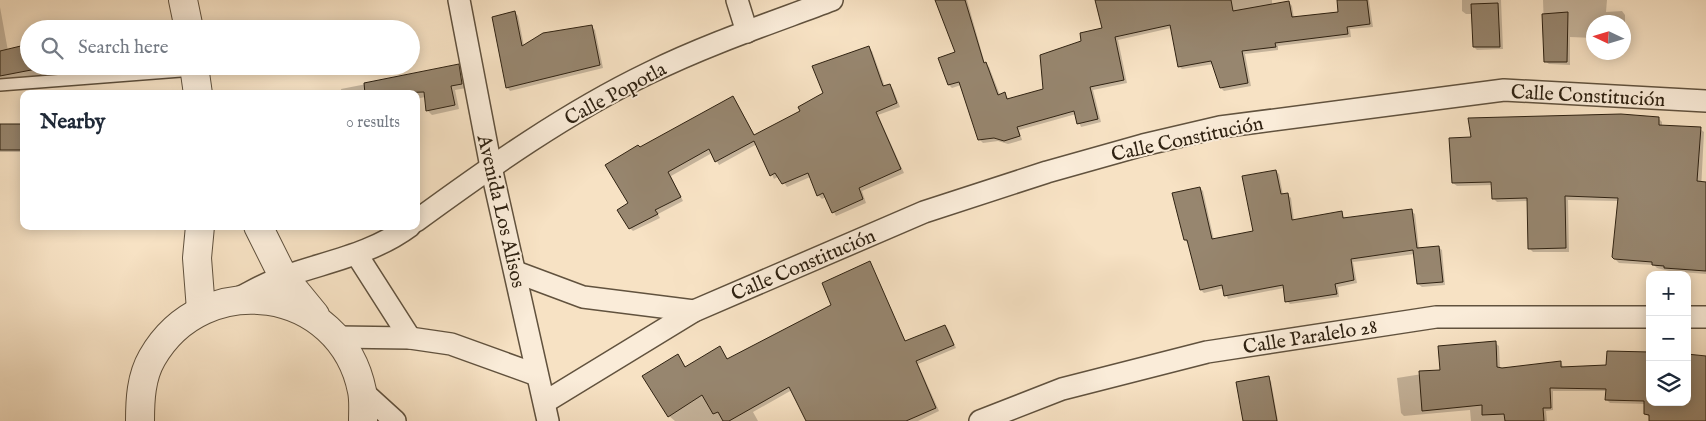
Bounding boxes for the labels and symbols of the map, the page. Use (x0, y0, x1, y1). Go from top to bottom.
north arrow (1586, 15, 1631, 60)
street label: Calle Popotla (560, 57, 671, 132)
street label: Calle Constitución (1510, 80, 1666, 113)
street label: Calle Constitución (1109, 111, 1266, 168)
street label: Avenida Los Alisos (471, 131, 530, 290)
street label: Calle Constitución (728, 224, 880, 307)
street label: Calle Paralelo 28 (1241, 315, 1379, 360)

